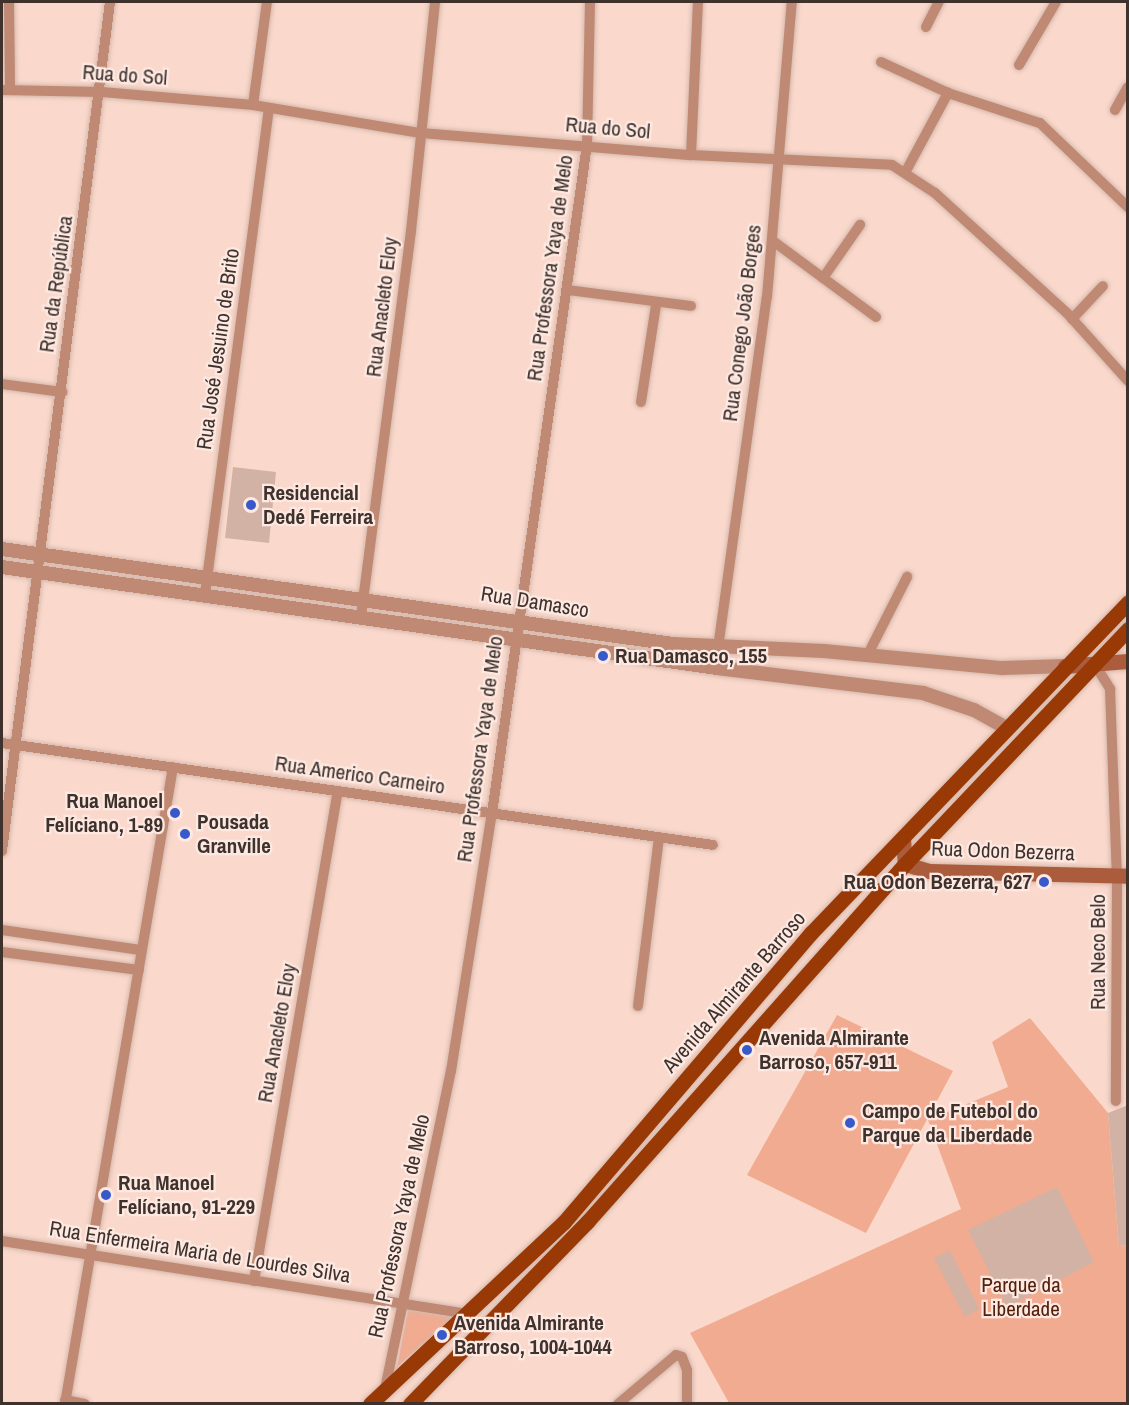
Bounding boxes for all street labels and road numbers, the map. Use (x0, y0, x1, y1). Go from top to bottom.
street label: Rua do Sol (82, 59, 168, 91)
street label: Rua do Sol (564, 112, 652, 144)
street label: Rua Professora Yaya de Melo (522, 153, 578, 383)
street label: Rua da República (34, 214, 78, 354)
street label: Rua Conego João Borges (717, 223, 767, 423)
street label: Rua Anacleto Eloy (361, 235, 403, 379)
street label: Rua José Jesuino de Brito (191, 247, 245, 451)
street label: Rua Damasco (479, 581, 591, 623)
street label: Rua Professora Yaya de Melo (452, 634, 508, 864)
street label: Rua Americo Carneiro (273, 751, 447, 799)
street label: Rua Odon Bezerra (931, 836, 1075, 866)
street label: Rua Neco Belo (1085, 894, 1111, 1010)
street label: Avenida Almirante Barroso (657, 906, 811, 1078)
street label: Rua Anacleto Eloy (252, 961, 302, 1105)
street label: Rua Professora Yaya de Melo (363, 1112, 435, 1340)
street label: Rua Enfermeira Maria de Lourdes Silva (48, 1216, 352, 1288)

